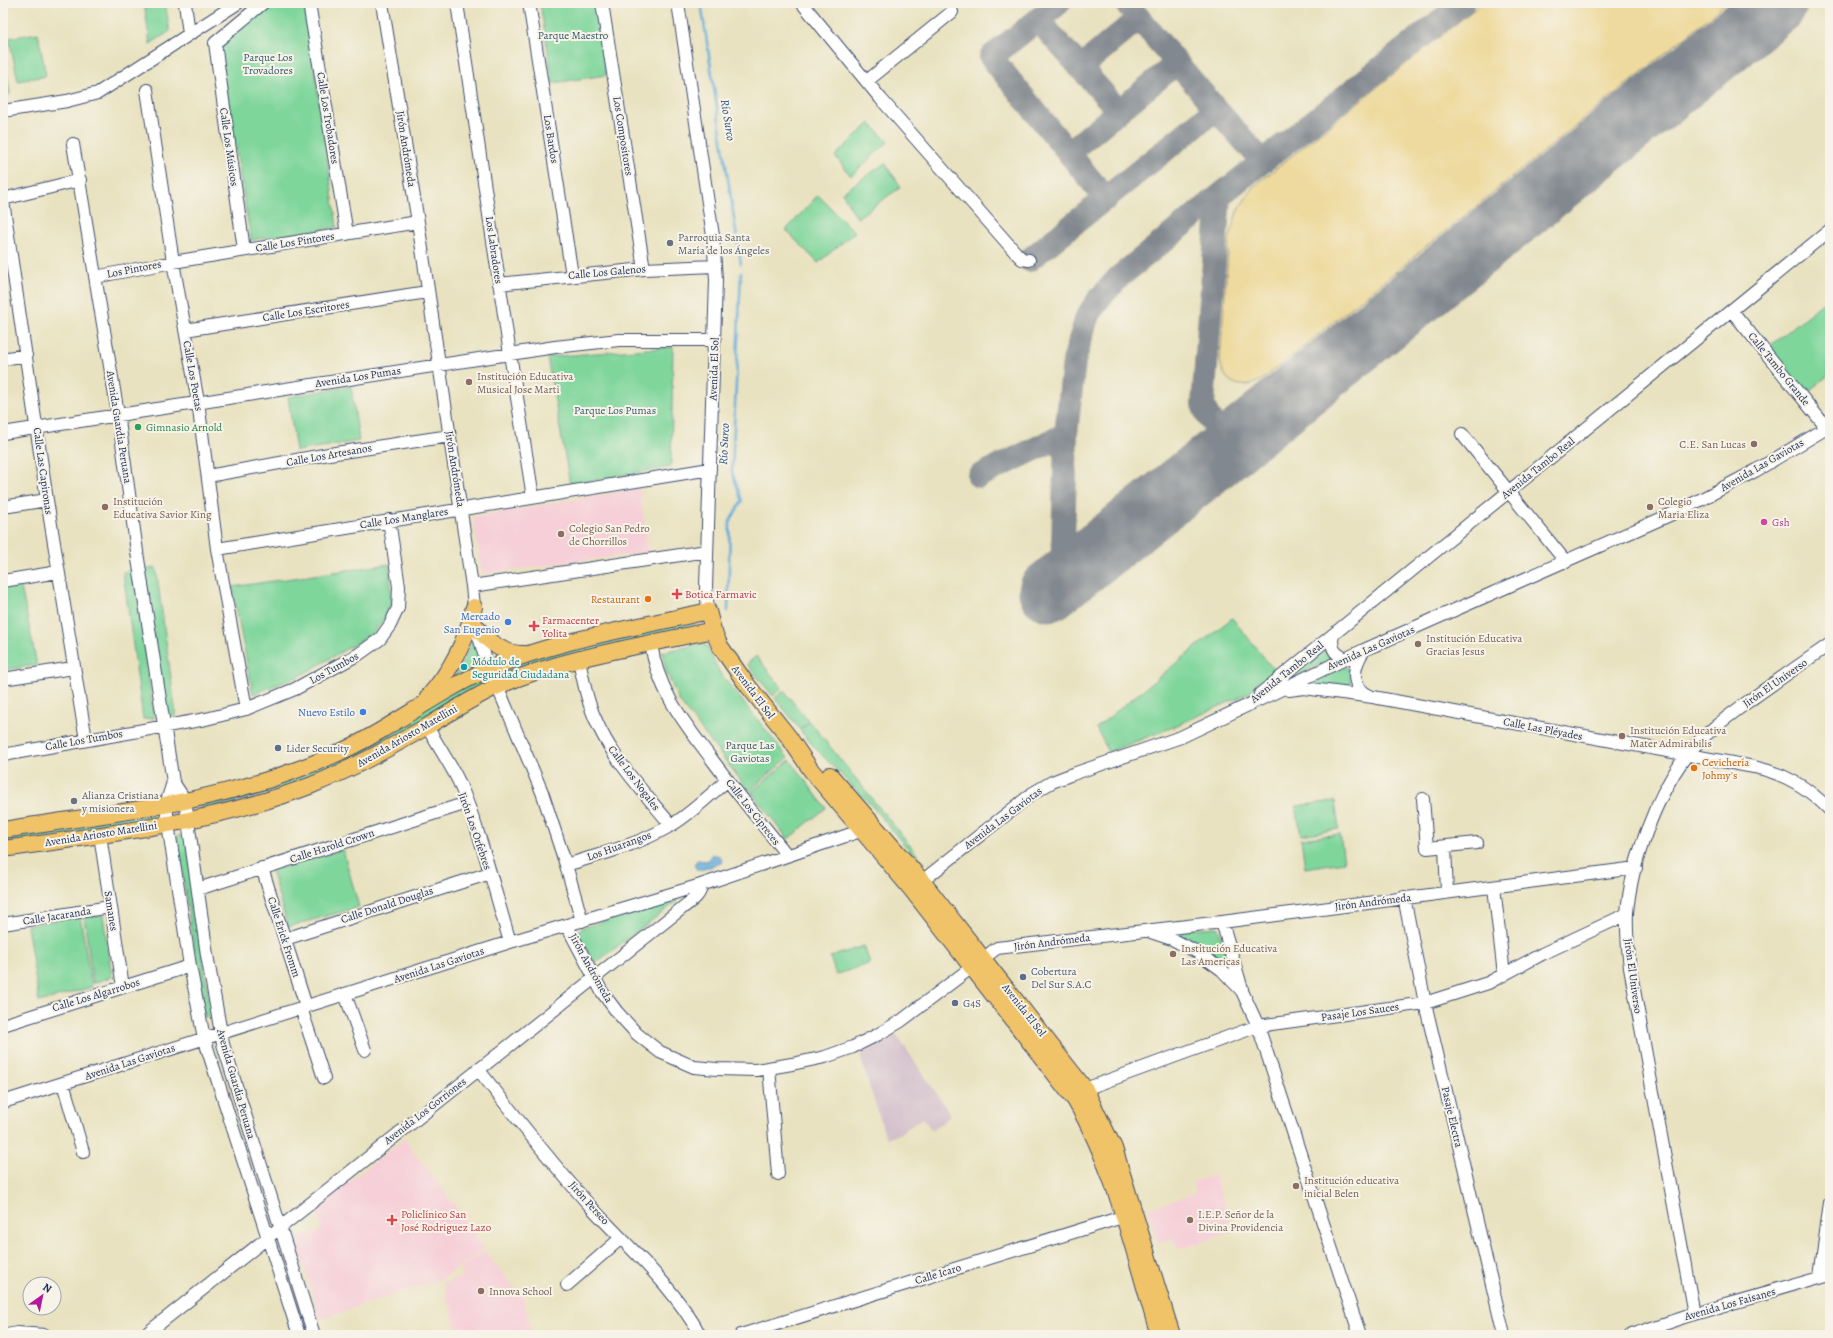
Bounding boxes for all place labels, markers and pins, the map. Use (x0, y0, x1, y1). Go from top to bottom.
place label: Parroquia Santa María de los Ángeles (678, 230, 769, 258)
marker: Parroquia Santa María de los Ángeles (665, 238, 675, 248)
place label: Institución Educativa Musical Jose Marti (477, 369, 574, 397)
marker: Institución Educativa Musical Jose Marti (464, 377, 474, 387)
place label: Gimnasio Arnold (146, 420, 222, 435)
marker: Gimnasio Arnold (133, 422, 143, 432)
place label: C.E. San Lucas (1679, 437, 1746, 452)
marker: C.E. San Lucas (1749, 439, 1759, 449)
place label: Institución Educativa Savior King (113, 494, 212, 522)
place label: Colegio Maria Eliza (1658, 494, 1710, 522)
marker: Institución Educativa Savior King (100, 502, 110, 512)
marker: Colegio Maria Eliza (1645, 502, 1655, 512)
place label: Gsh (1772, 515, 1790, 530)
marker: Gsh (1759, 517, 1769, 527)
place label: Colegio San Pedro de Chorrillos (569, 521, 650, 549)
marker: Colegio San Pedro de Chorrillos (556, 529, 566, 539)
place label: Botica Farmavic (685, 587, 757, 602)
marker: Botica Farmavic (672, 589, 682, 599)
place label: Restaurant (591, 592, 640, 607)
marker: Restaurant (643, 594, 653, 604)
place label: Mercado San Eugenio (444, 609, 501, 637)
place label: Farmacenter Yolita (541, 613, 599, 641)
marker: Mercado San Eugenio (503, 617, 513, 627)
marker: Farmacenter Yolita (529, 621, 539, 631)
place label: Institución Educativa Gracias Jesus (1426, 631, 1523, 659)
marker: Institución Educativa Gracias Jesus (1413, 639, 1423, 649)
place label: Módulo de Seguridad Ciudadana (472, 654, 570, 682)
marker: Módulo de Seguridad Ciudadana (459, 662, 469, 672)
place label: Nuevo Estilo (298, 705, 356, 720)
marker: Nuevo Estilo (358, 707, 368, 717)
place label: Institución Educativa Mater Admirabilis (1630, 723, 1727, 751)
marker: Institución Educativa Mater Admirabilis (1617, 731, 1627, 741)
place label: Lider Security (286, 741, 349, 756)
marker: Lider Security (273, 743, 283, 753)
place label: Cevichería Johmy's (1702, 755, 1750, 783)
marker: Cevichería Johmy's (1689, 763, 1699, 773)
place label: Alianza Cristiana y misionera (81, 788, 160, 816)
marker: Alianza Cristiana y misionera (69, 796, 79, 806)
place label: Institución Educativa Las Americas (1181, 941, 1278, 969)
marker: Institución Educativa Las Americas (1168, 949, 1178, 959)
place label: Cobertura Del Sur S.A.C (1031, 964, 1091, 992)
marker: Cobertura Del Sur S.A.C (1018, 972, 1028, 982)
place label: G4S (963, 996, 981, 1011)
marker: G4S (950, 998, 960, 1008)
place label: Institución educativa inicial Belen (1304, 1173, 1400, 1201)
marker: Institución educativa inicial Belen (1291, 1181, 1301, 1191)
place label: Policlínico San José Rodriguez Lazo (401, 1207, 492, 1235)
place label: I.E.P. Señor de la Divina Providencia (1198, 1207, 1284, 1235)
marker: Policlínico San José Rodriguez Lazo (386, 1214, 398, 1226)
marker: I.E.P. Señor de la Divina Providencia (1185, 1215, 1195, 1225)
place label: Innova School (489, 1284, 552, 1299)
marker: Innova School (476, 1286, 486, 1296)

